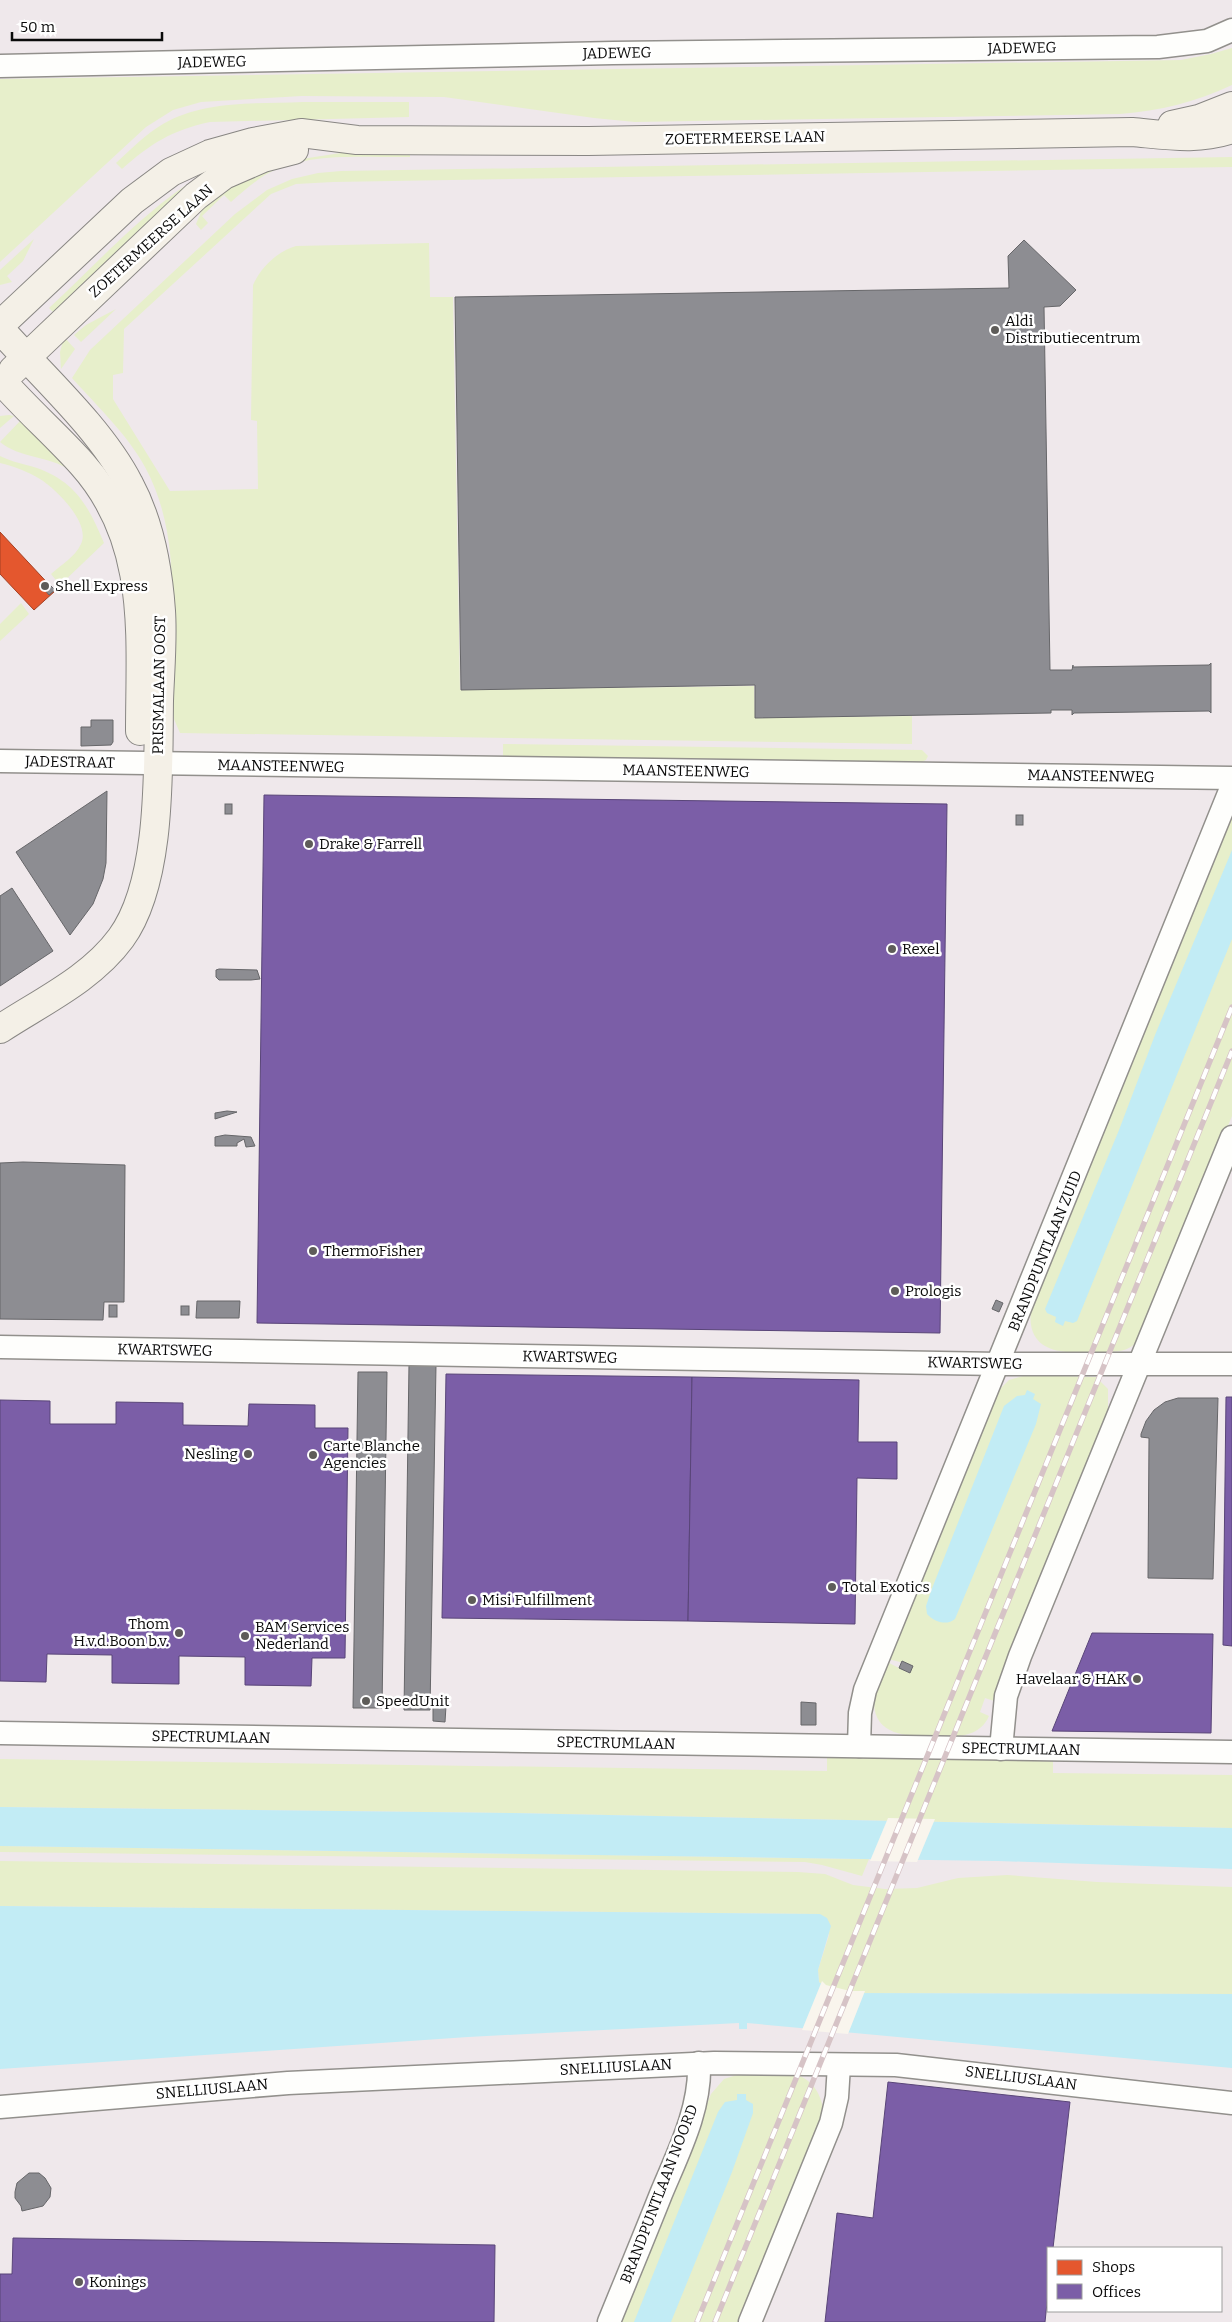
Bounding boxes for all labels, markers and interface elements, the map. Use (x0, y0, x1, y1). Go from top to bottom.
scale bar (12, 10, 162, 42)
text: 50 m (20, 18, 56, 36)
street label: JADEWEG (986, 38, 1057, 58)
street label: JADEWEG (581, 43, 652, 63)
street label: JADEWEG (176, 52, 247, 72)
street label: ZOETERMEERSE LAAN (665, 128, 825, 148)
street label: ZOETERMEERSE LAAN (85, 181, 217, 301)
place label: Aldi Distributiecentrum (1005, 312, 1141, 347)
marker: Aldi Distributiecentrum (989, 324, 1001, 336)
place label: Shell Express (55, 577, 148, 595)
marker: Shell Express (39, 580, 51, 592)
street label: PRISMALAAN OOST (149, 615, 169, 754)
street label: JADESTRAAT (24, 752, 115, 772)
street label: MAANSTEENWEG (217, 756, 345, 776)
street label: MAANSTEENWEG (622, 761, 750, 781)
street label: MAANSTEENWEG (1027, 766, 1155, 786)
place label: Drake & Farrell (319, 835, 422, 853)
marker: Drake & Farrell (303, 838, 315, 850)
place label: Rexel (902, 940, 940, 958)
marker: Rexel (886, 943, 898, 955)
street label: BRANDPUNTLAAN ZUID (1005, 1168, 1085, 1334)
place label: ThermoFisher (323, 1242, 423, 1260)
marker: ThermoFisher (307, 1245, 319, 1257)
place label: Prologis (905, 1282, 961, 1300)
marker: Prologis (889, 1285, 901, 1297)
street label: KWARTSWEG (117, 1340, 213, 1360)
street label: KWARTSWEG (522, 1347, 618, 1367)
street label: KWARTSWEG (927, 1353, 1023, 1373)
place label: Carte Blanche Agencies (323, 1437, 420, 1472)
place label: Nesling (184, 1445, 238, 1463)
marker: Nesling (242, 1448, 254, 1460)
marker: Carte Blanche Agencies (307, 1449, 319, 1461)
place label: Total Exotics (842, 1578, 930, 1596)
marker: Total Exotics (826, 1581, 838, 1593)
place label: Misi Fulfillment (482, 1591, 593, 1609)
marker: Misi Fulfillment (466, 1594, 478, 1606)
place label: Thom H.v.d.Boon b.v. (73, 1615, 170, 1650)
place label: BAM Services Nederland (255, 1618, 349, 1653)
marker: Thom H.v.d.Boon b.v. (173, 1627, 185, 1639)
marker: BAM Services Nederland (239, 1630, 251, 1642)
place label: Havelaar & HAK (1016, 1670, 1127, 1688)
marker: Havelaar & HAK (1131, 1673, 1143, 1685)
place label: SpeedUnit (376, 1692, 450, 1710)
marker: SpeedUnit (360, 1695, 372, 1707)
street label: SPECTRUMLAAN (151, 1727, 271, 1747)
street label: SPECTRUMLAAN (556, 1733, 676, 1753)
street label: SPECTRUMLAAN (961, 1739, 1081, 1759)
street label: SNELLIUSLAAN (559, 2055, 673, 2079)
street label: SNELLIUSLAAN (964, 2062, 1078, 2094)
street label: SNELLIUSLAAN (155, 2075, 269, 2103)
street label: BRANDPUNTLAAN NOORD (617, 2102, 701, 2286)
legend (1047, 2247, 1222, 2312)
text: Shops (1092, 2258, 1135, 2276)
place label: Konings (89, 2273, 146, 2291)
marker: Konings (73, 2276, 85, 2288)
text: Offices (1092, 2283, 1141, 2301)

